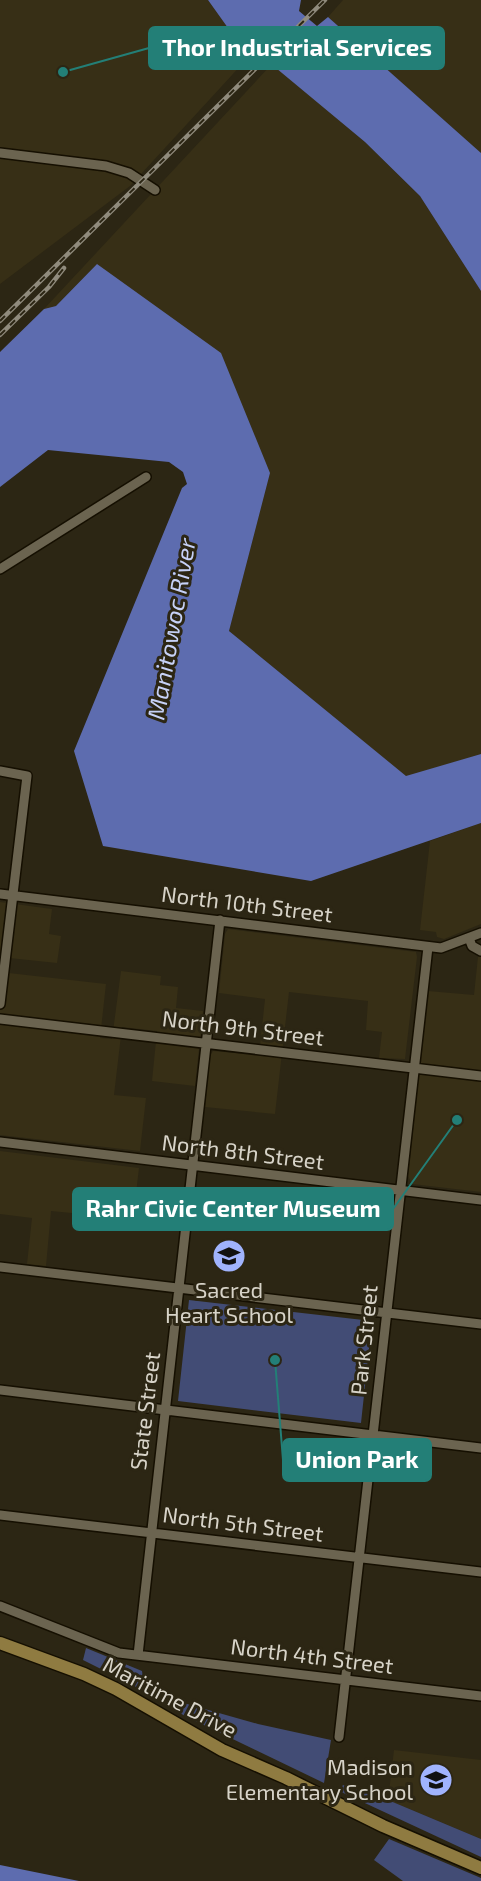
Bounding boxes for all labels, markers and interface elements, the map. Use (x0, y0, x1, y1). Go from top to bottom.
callout: Thor Industrial Services (149, 27, 444, 69)
text: Thor Industrial Services (162, 32, 432, 61)
water label: Manitowoc River (140, 535, 201, 722)
street label: North 10th Street (160, 880, 334, 926)
street label: North 9th Street (161, 1004, 325, 1050)
street label: North 8th Street (160, 1128, 326, 1174)
callout: Rahr Civic Center Museum (73, 1188, 393, 1230)
text: Rahr Civic Center Museum (85, 1193, 381, 1222)
school or university icon: Sacred Heart School (211, 1238, 247, 1274)
place label: Sacred Heart School (165, 1276, 294, 1327)
street label: Park Street (344, 1283, 382, 1396)
street label: State Street (124, 1350, 164, 1471)
callout: Union Park (283, 1439, 431, 1481)
text: Union Park (295, 1444, 419, 1473)
street label: North 5th Street (161, 1500, 325, 1546)
street label: North 4th Street (229, 1632, 395, 1678)
street label: Maritime Drive (99, 1650, 242, 1742)
place label: Madison Elementary School (226, 1753, 413, 1804)
school or university icon: Madison Elementary School (418, 1762, 454, 1798)

